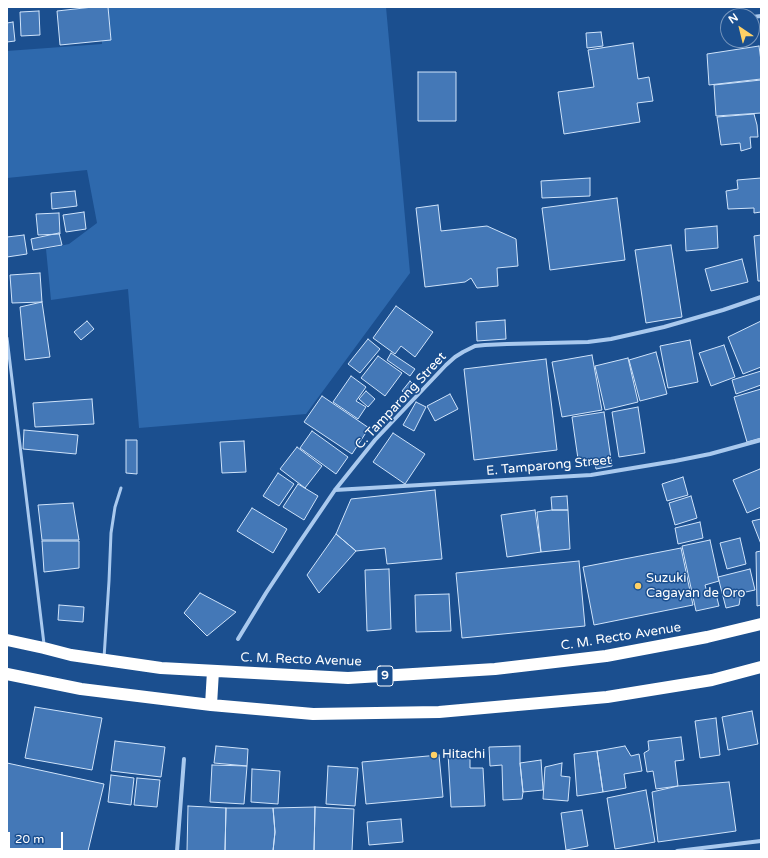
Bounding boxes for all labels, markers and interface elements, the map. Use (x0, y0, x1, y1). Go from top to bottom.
north arrow (720, 8, 760, 48)
text: N (726, 11, 741, 26)
street label: C. Tamparong Street (352, 349, 450, 453)
street label: E. Tamparong Street (486, 453, 612, 479)
place label: Suzuki Cagayan de Oro (646, 571, 745, 602)
marker: Suzuki Cagayan de Oro (633, 581, 643, 591)
street label: C. M. Recto Avenue (560, 620, 682, 654)
street label: C. M. Recto Avenue (240, 650, 362, 670)
road number: 9 (377, 666, 393, 686)
place label: Hitachi (442, 747, 485, 763)
marker: Hitachi (429, 750, 439, 760)
scale bar (10, 824, 65, 850)
text: 20 m (15, 832, 44, 846)

